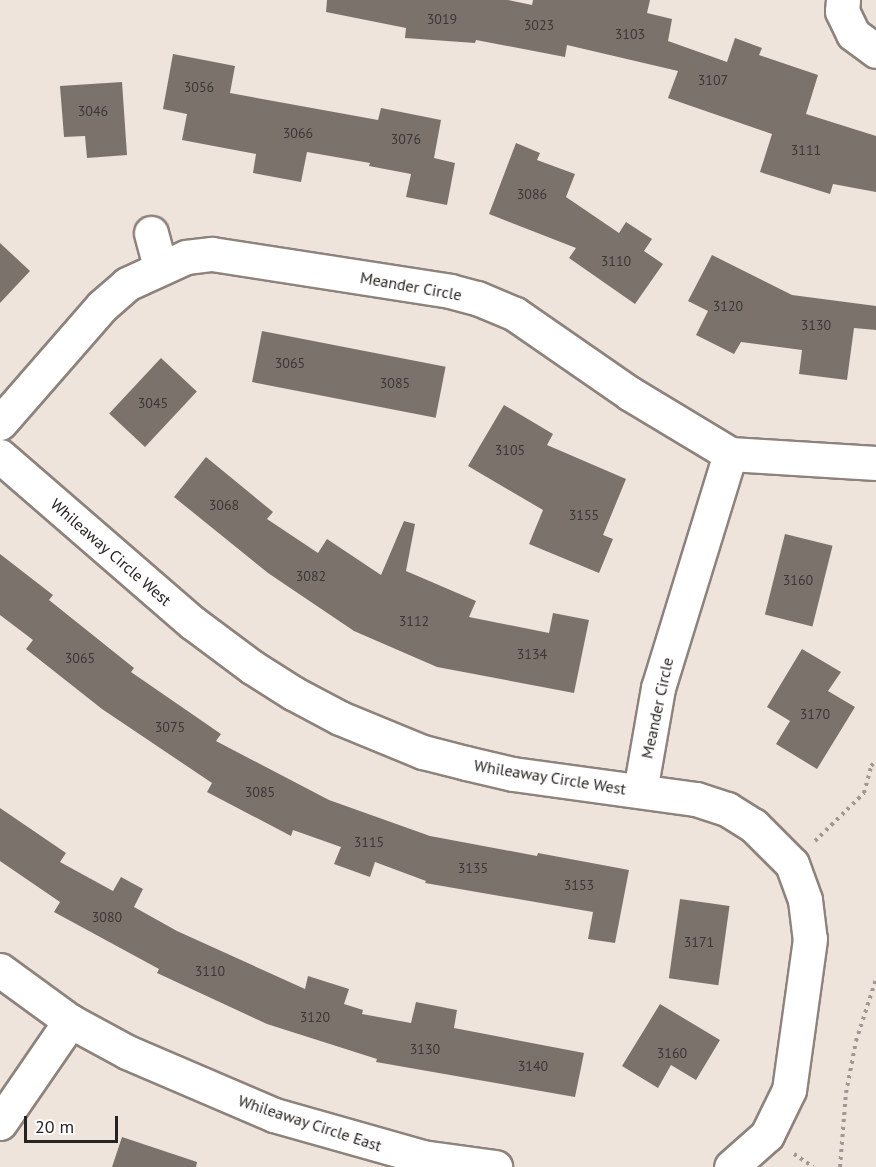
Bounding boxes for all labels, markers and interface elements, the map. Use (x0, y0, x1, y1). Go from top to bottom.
house number: 3019 (427, 11, 457, 27)
house number: 3023 (524, 17, 554, 33)
house number: 3103 (615, 26, 645, 42)
house number: 3107 (698, 72, 728, 88)
house number: 3056 (184, 79, 214, 95)
house number: 3046 (78, 103, 108, 119)
house number: 3066 (283, 125, 313, 141)
house number: 3076 (391, 131, 421, 147)
house number: 3111 (791, 142, 821, 158)
house number: 3086 (517, 186, 547, 202)
house number: 3110 (601, 253, 631, 269)
street label: Meander Circle (359, 268, 463, 304)
house number: 3120 (713, 298, 743, 314)
house number: 3130 (801, 317, 831, 333)
house number: 3065 (275, 355, 305, 371)
house number: 3085 (380, 375, 410, 391)
house number: 3045 (138, 395, 168, 411)
house number: 3105 (495, 442, 525, 458)
street label: Whileaway Circle West (46, 494, 176, 610)
house number: 3068 (209, 497, 239, 513)
house number: 3155 (569, 507, 599, 523)
house number: 3082 (296, 568, 326, 584)
house number: 3160 (783, 572, 813, 588)
house number: 3112 (399, 613, 429, 629)
house number: 3134 (517, 646, 547, 662)
house number: 3065 (65, 650, 95, 666)
street label: Meander Circle (637, 656, 677, 760)
house number: 3170 (800, 706, 830, 722)
house number: 3075 (155, 719, 185, 735)
street label: Whileaway Circle West (472, 755, 628, 799)
house number: 3085 (245, 784, 275, 800)
house number: 3115 (354, 834, 384, 850)
house number: 3135 (458, 860, 488, 876)
house number: 3153 (564, 877, 594, 893)
house number: 3080 (92, 909, 122, 925)
house number: 3171 (684, 934, 714, 950)
house number: 3110 (195, 963, 225, 979)
house number: 3120 (300, 1009, 330, 1025)
house number: 3130 (410, 1041, 440, 1057)
house number: 3160 (657, 1045, 687, 1061)
house number: 3140 (518, 1058, 548, 1074)
street label: Whileaway Circle East (236, 1091, 384, 1155)
scale bar (27, 1104, 122, 1142)
text: 20 m (35, 1115, 74, 1138)

